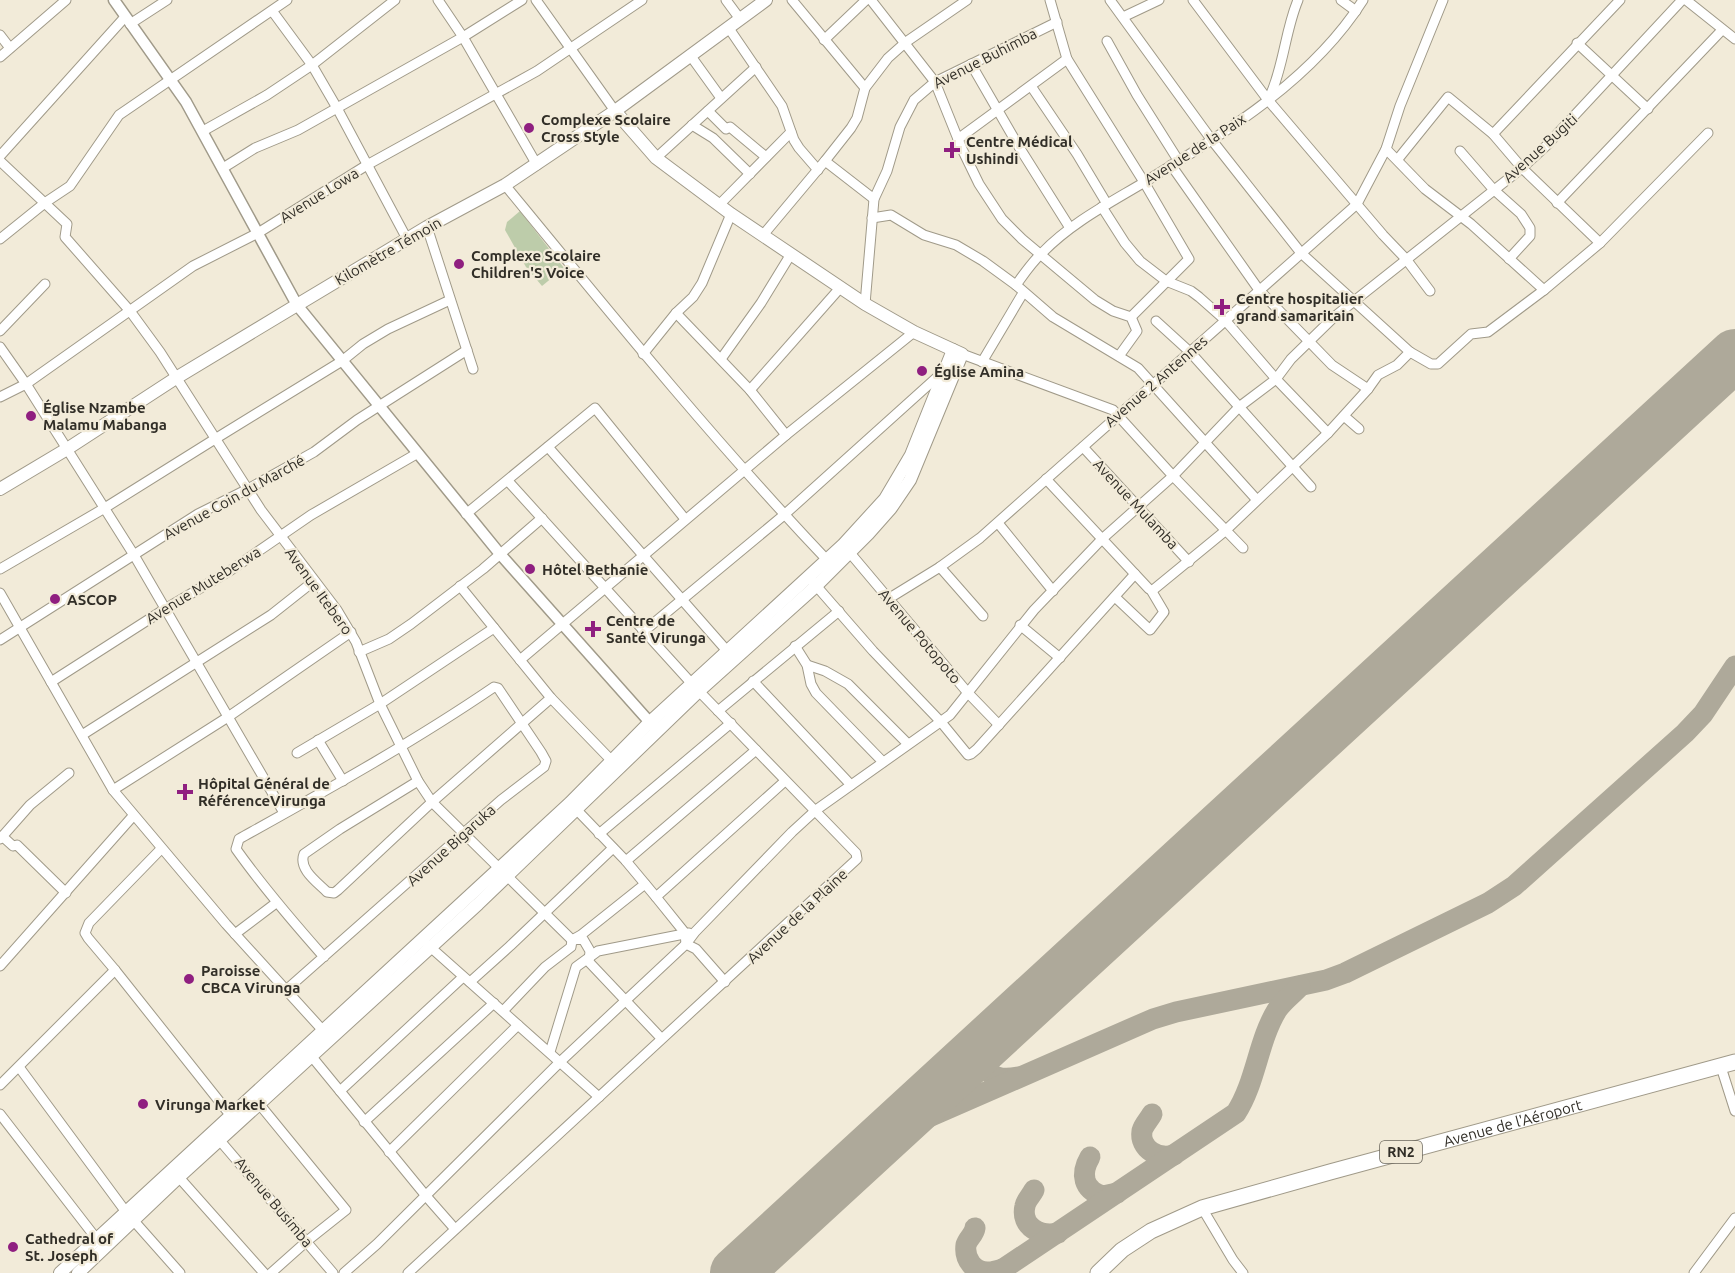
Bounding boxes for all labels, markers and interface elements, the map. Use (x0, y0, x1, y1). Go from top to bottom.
street label: Avenue Buhimba (930, 25, 1040, 91)
street label: Avenue de la Paix (1141, 110, 1249, 188)
street label: Avenue Bugiti (1499, 110, 1581, 186)
place label: Complexe Scolaire Cross Style (541, 111, 671, 145)
marker: Complexe Scolaire Cross Style (522, 121, 536, 135)
place label: Centre Médical Ushindi (966, 133, 1073, 167)
marker: Centre Médical Ushindi (943, 141, 961, 159)
street label: Avenue Lowa (276, 164, 362, 226)
street label: Kilomètre Témoin (332, 214, 444, 288)
place label: Complexe Scolaire Children'S Voice (471, 247, 601, 281)
marker: Complexe Scolaire Children'S Voice (452, 257, 466, 271)
place label: Centre hospitalier grand samaritain (1236, 290, 1364, 324)
marker: Centre hospitalier grand samaritain (1213, 298, 1231, 316)
street label: Avenue 2 Antennes (1101, 332, 1211, 430)
place label: Église Amina (934, 363, 1024, 380)
marker: Église Amina (915, 364, 929, 378)
place label: Église Nzambe Malamu Mabanga (43, 399, 167, 433)
marker: Église Nzambe Malamu Mabanga (24, 409, 38, 423)
street label: Avenue Coin du Marché (161, 451, 307, 543)
street label: Avenue Mulamba (1090, 456, 1182, 552)
street label: Avenue Muteberwa (142, 543, 264, 627)
street label: Avenue Itebero (282, 544, 356, 638)
place label: Hôtel Bethanie (542, 561, 648, 578)
marker: Hôtel Bethanie (523, 562, 537, 576)
street label: Avenue Potopoto (875, 585, 965, 687)
place label: ASCOP (67, 591, 117, 608)
marker: ASCOP (48, 592, 62, 606)
place label: Centre de Santé Virunga (606, 612, 706, 646)
marker: Centre de Santé Virunga (584, 620, 602, 638)
place label: Hôpital Général de RéférenceVirunga (198, 775, 330, 809)
marker: Hôpital Général de RéférenceVirunga (176, 783, 194, 801)
street label: Avenue Bigaruka (403, 801, 499, 889)
street label: Avenue de la Plaine (743, 865, 851, 967)
place label: Paroisse CBCA Virunga (201, 962, 300, 996)
marker: Paroisse CBCA Virunga (182, 972, 196, 986)
street label: Avenue de l'Aéroport (1441, 1095, 1584, 1149)
place label: Virunga Market (155, 1096, 266, 1113)
marker: Virunga Market (136, 1097, 150, 1111)
road number: RN2 (1380, 1141, 1422, 1163)
street label: Avenue Busimba (232, 1154, 316, 1250)
place label: Cathedral of St. Joseph (25, 1230, 114, 1264)
marker: Cathedral of St. Joseph (6, 1240, 20, 1254)

